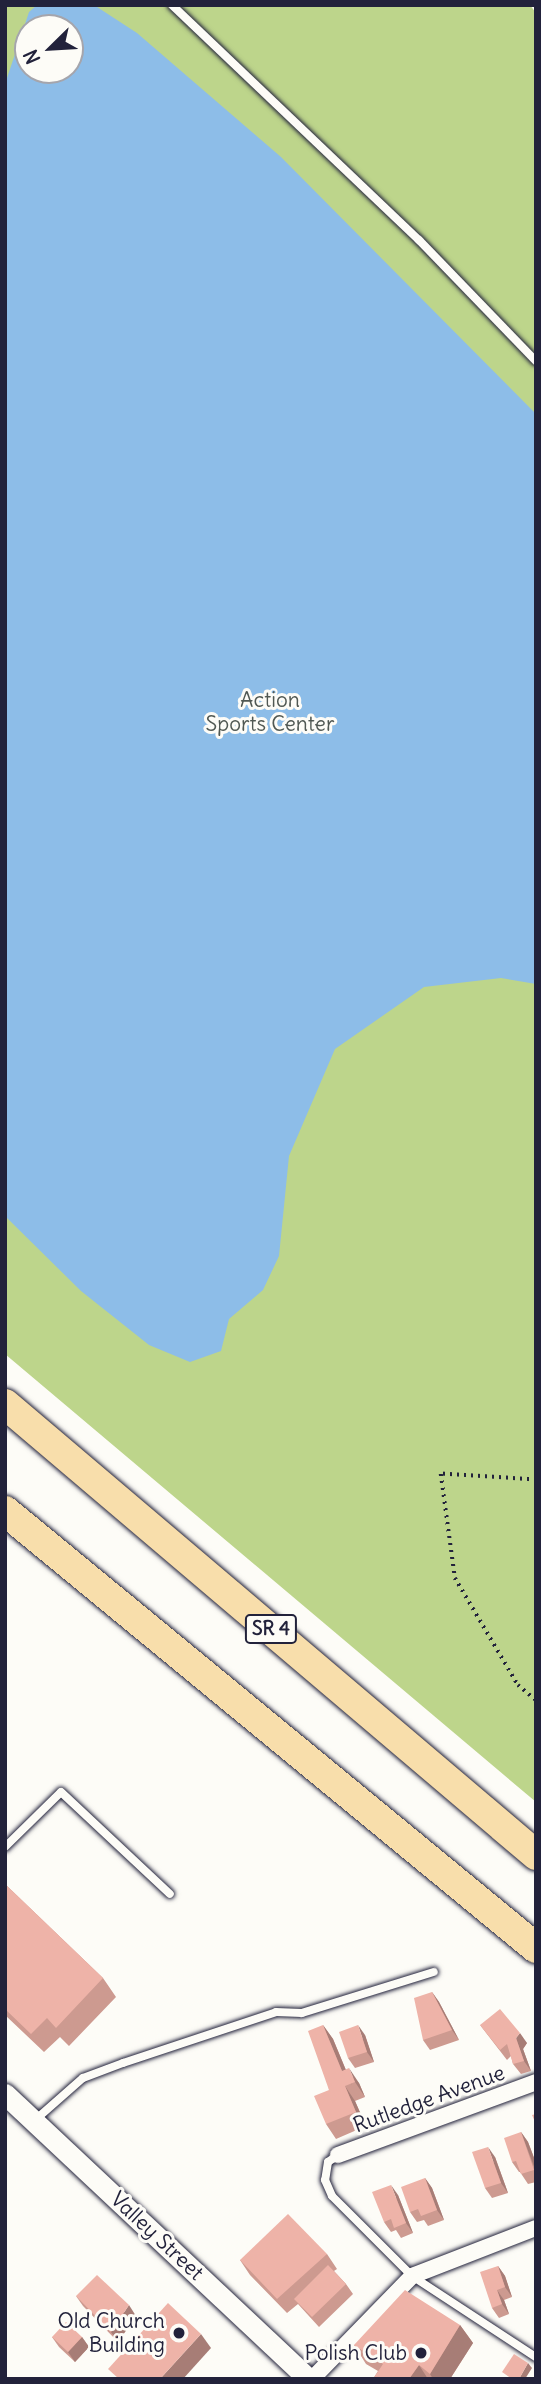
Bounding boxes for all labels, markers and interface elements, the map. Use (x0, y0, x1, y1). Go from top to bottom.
north arrow (14, 14, 84, 84)
text: N (18, 46, 45, 68)
park label: Action Sports Center (206, 687, 334, 737)
road number: SR 4 (245, 1614, 297, 1644)
street label: Rutledge Avenue (350, 2060, 508, 2138)
street label: Valley Street (105, 2187, 209, 2285)
place label: Old Church Building (57, 2308, 165, 2358)
marker: Old Church Building (171, 2325, 187, 2341)
place label: Polish Club (305, 2340, 407, 2366)
marker: Polish Club (413, 2345, 429, 2361)

